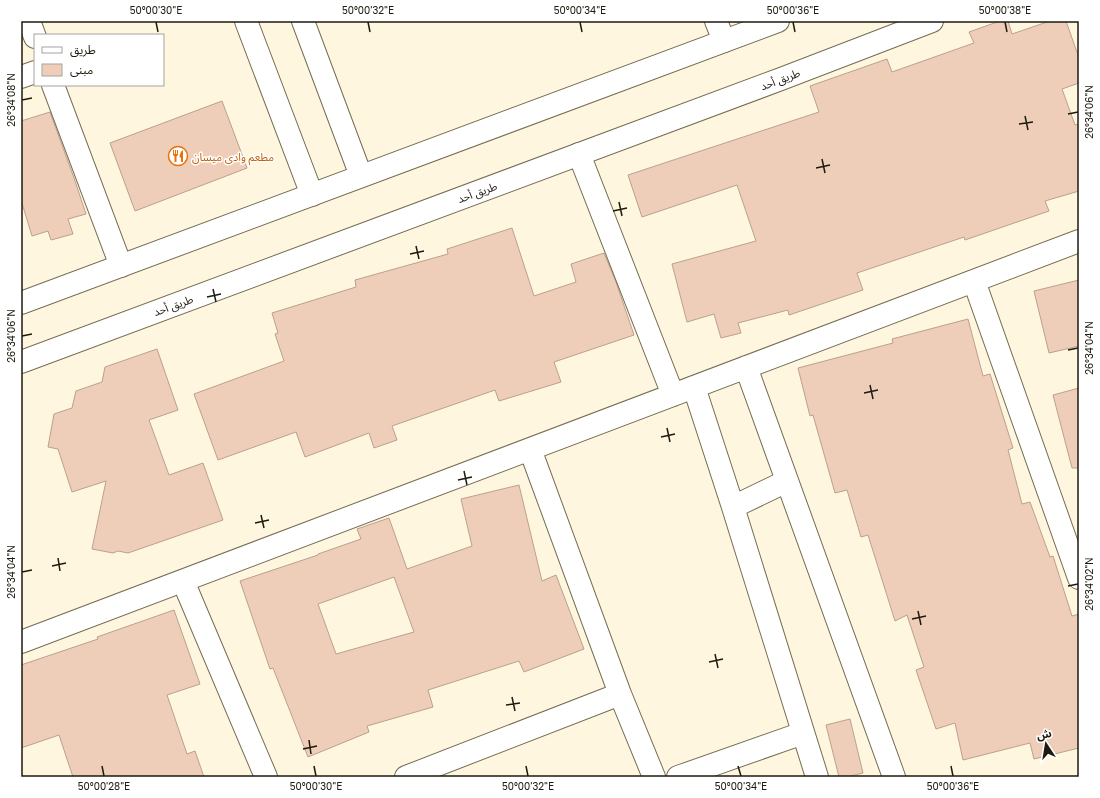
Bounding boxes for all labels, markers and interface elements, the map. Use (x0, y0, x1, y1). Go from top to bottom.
text: 50°00'30"E (130, 4, 182, 16)
text: 50°00'32"E (342, 4, 394, 16)
text: 50°00'34"E (554, 4, 606, 16)
text: 50°00'36"E (767, 4, 819, 16)
text: 50°00'38"E (979, 4, 1031, 16)
legend (34, 34, 164, 86)
text: طريق (70, 42, 96, 58)
text: مبنى (70, 62, 93, 77)
street label: طريق أحد (758, 66, 802, 93)
text: 26°34'08"N (5, 73, 17, 127)
text: 26°34'06"N (1083, 85, 1095, 139)
restaurant icon: مطعم وادى ميسان (167, 145, 189, 167)
place label: مطعم وادى ميسان (192, 150, 274, 166)
street label: طريق أحد (455, 179, 499, 206)
street label: طريق أحد (151, 292, 195, 319)
text: 26°34'06"N (5, 309, 17, 363)
text: 26°34'04"N (1083, 321, 1095, 375)
text: 26°34'04"N (5, 545, 17, 599)
text: 26°34'02"N (1083, 557, 1095, 611)
north arrow (1026, 724, 1066, 764)
text: ش (1035, 726, 1053, 743)
text: 50°00'28"E (78, 780, 130, 792)
text: 50°00'30"E (290, 780, 342, 792)
text: 50°00'32"E (502, 780, 554, 792)
text: 50°00'34"E (715, 780, 767, 792)
text: 50°00'36"E (927, 780, 979, 792)

